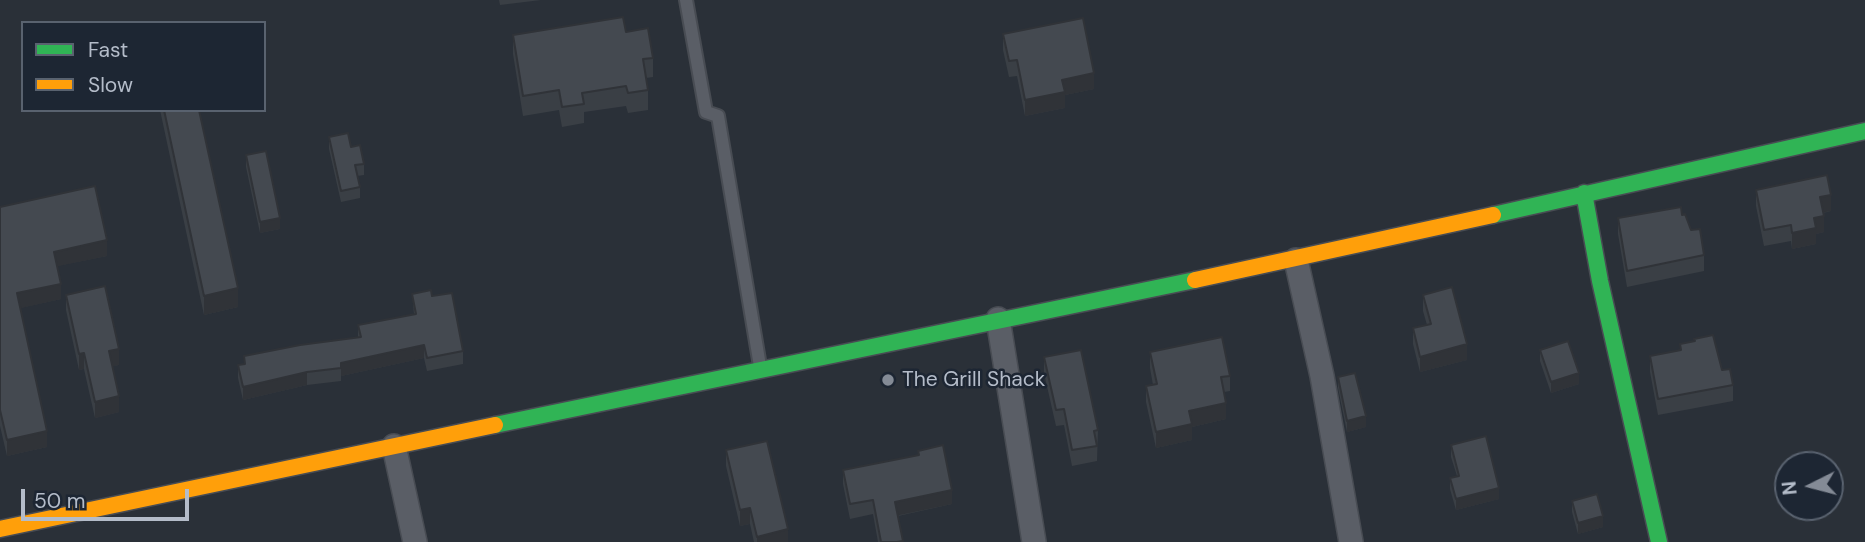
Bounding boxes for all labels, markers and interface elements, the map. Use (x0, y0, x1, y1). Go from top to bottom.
legend (21, 21, 266, 112)
text: Fast (88, 36, 128, 64)
text: Slow (88, 71, 133, 99)
place label: The Grill Shack (902, 367, 1045, 393)
marker: The Grill Shack (880, 372, 896, 388)
north arrow (1774, 451, 1844, 521)
scale bar (24, 476, 192, 520)
text: N (1776, 480, 1803, 496)
text: 50 m (34, 487, 85, 515)

